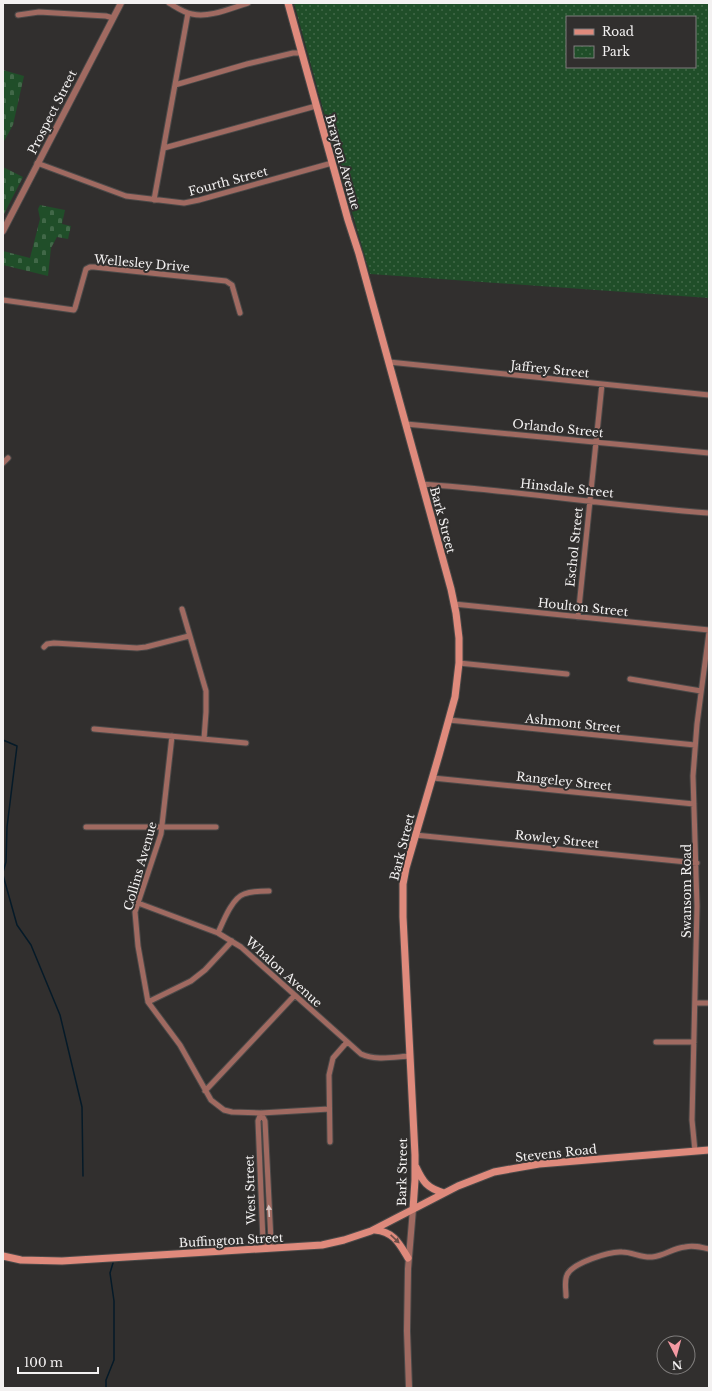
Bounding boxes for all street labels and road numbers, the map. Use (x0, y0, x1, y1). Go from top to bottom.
street label: Prospect Street (24, 67, 80, 157)
street label: Brayton Avenue (322, 113, 364, 211)
street label: Fourth Street (187, 163, 270, 199)
street label: Wellesley Drive (93, 251, 191, 275)
street label: Jaffrey Street (508, 357, 590, 381)
street label: Orlando Street (512, 416, 605, 440)
street label: Hinsdale Street (519, 476, 615, 500)
street label: Bark Street (427, 485, 459, 555)
street label: Eschol Street (562, 506, 586, 588)
street label: Houlton Street (537, 595, 629, 619)
street label: Ashmont Street (523, 710, 622, 736)
street label: Rangeley Street (516, 769, 613, 794)
street label: Bark Street (386, 812, 418, 882)
street label: Collins Avenue (120, 820, 160, 912)
street label: Rowley Street (514, 827, 600, 851)
street label: Swansom Road (679, 844, 694, 938)
street label: Whalon Avenue (242, 933, 325, 1010)
street label: Bark Street (394, 1137, 410, 1206)
street label: Stevens Road (514, 1141, 598, 1165)
street label: West Street (241, 1155, 259, 1226)
street label: Buffington Street (178, 1230, 284, 1250)

